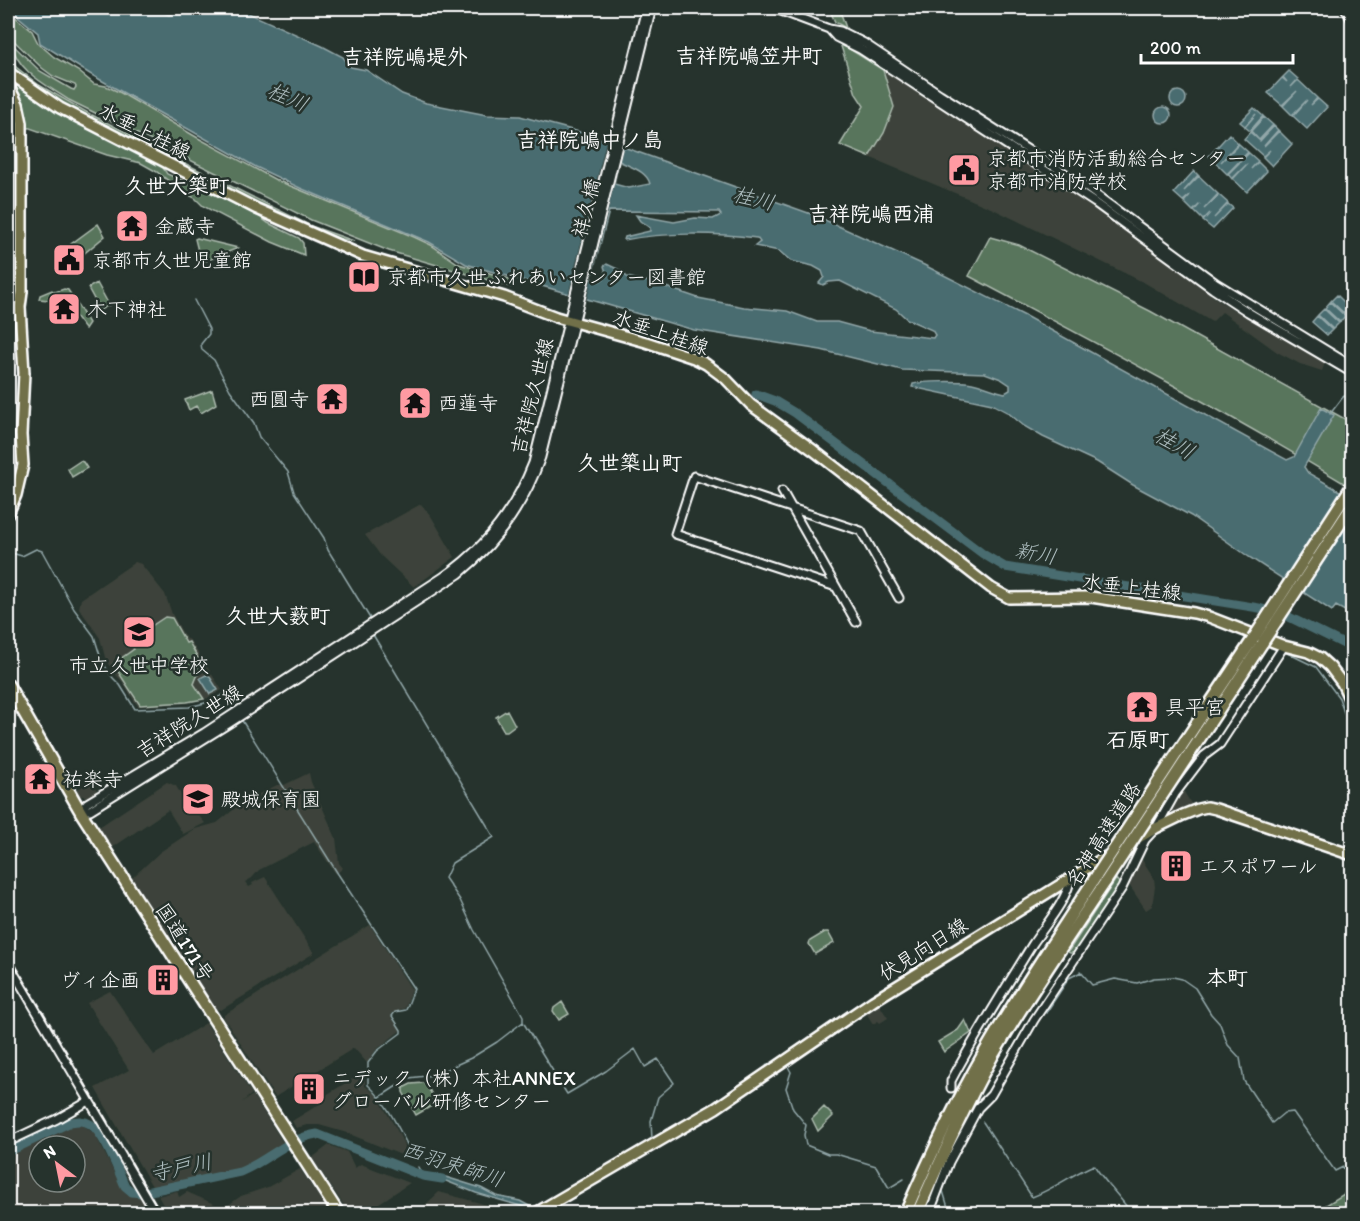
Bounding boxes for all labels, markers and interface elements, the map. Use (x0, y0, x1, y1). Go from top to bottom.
scale bar (1141, 27, 1292, 65)
text: 200 m (1150, 37, 1201, 59)
district label: 吉祥院嶋笠井町 (676, 43, 823, 68)
district label: 吉祥院嶋堤外 (342, 44, 468, 69)
water label: 桂川 (264, 77, 312, 117)
street label: 水垂上桂線 (95, 98, 195, 164)
district label: 吉祥院嶋中ノ島 (517, 127, 664, 152)
place label: 京都市消防活動総合センター 京都市消防学校 (987, 146, 1246, 193)
public building icon: 京都市消防活動総合センター 京都市消防学校 (946, 152, 982, 188)
district label: 久世大築町 (125, 173, 230, 198)
street label: 祥久橋 (567, 176, 605, 240)
water label: 桂川 (731, 181, 777, 215)
district label: 吉祥院嶋西浦 (808, 201, 934, 226)
temple icon: 金蔵寺 (114, 208, 150, 244)
place label: 金蔵寺 (155, 214, 215, 238)
public building icon: 京都市久世児童館 (51, 242, 87, 278)
place label: 京都市久世児童館 (92, 248, 252, 272)
library icon: 京都市久世ふれあいセンター図書館 (346, 259, 382, 295)
place label: 京都市久世ふれあいセンター図書館 (387, 265, 706, 289)
temple icon: 木下神社 (46, 291, 82, 327)
place label: 木下神社 (87, 297, 167, 321)
street label: 水垂上桂線 (610, 304, 712, 360)
street label: 吉祥院久世線 (506, 335, 558, 457)
temple icon: 西圓寺 (314, 381, 350, 417)
temple icon: 西蓮寺 (397, 385, 433, 421)
place label: 西圓寺 (249, 387, 309, 411)
place label: 西蓮寺 (438, 391, 498, 415)
water label: 桂川 (1151, 422, 1199, 464)
district label: 久世築山町 (578, 450, 683, 475)
water label: 新川 (1013, 537, 1059, 569)
street label: 水垂上桂線 (1081, 569, 1183, 605)
district label: 久世大薮町 (226, 603, 331, 628)
school or university icon: 市立久世中学校 (121, 614, 157, 650)
place label: 市立久世中学校 (69, 653, 209, 677)
street label: 吉祥院久世線 (132, 679, 246, 763)
temple icon: 具平宮 (1124, 689, 1160, 725)
place label: 具平宮 (1165, 695, 1225, 719)
district label: 石原町 (1107, 727, 1170, 752)
temple icon: 祐楽寺 (22, 761, 58, 797)
place label: 祐楽寺 (63, 767, 123, 791)
street label: 名神高速道路 (1060, 777, 1146, 891)
school or university icon: 殿城保育園 (180, 781, 216, 817)
place label: 殿城保育園 (221, 787, 321, 811)
building icon: エスポワール (1158, 848, 1194, 884)
place label: エスポワール (1199, 854, 1318, 878)
street label: 国道171号 (151, 898, 219, 986)
street label: 伏見向日線 (874, 912, 972, 986)
building icon: ヴィ企画 (145, 962, 181, 998)
district label: 本町 (1206, 965, 1248, 990)
place label: ヴィ企画 (60, 968, 140, 992)
place label: ニデック（株）本社ANNEX グローバル研修センター (332, 1066, 576, 1113)
building icon: ニデック（株）本社ANNEX グローバル研修センター (291, 1071, 327, 1107)
north arrow (27, 1134, 87, 1194)
water label: 西羽束師川 (399, 1136, 507, 1192)
text: N (40, 1141, 59, 1163)
water label: 寺戸川 (148, 1148, 214, 1186)

